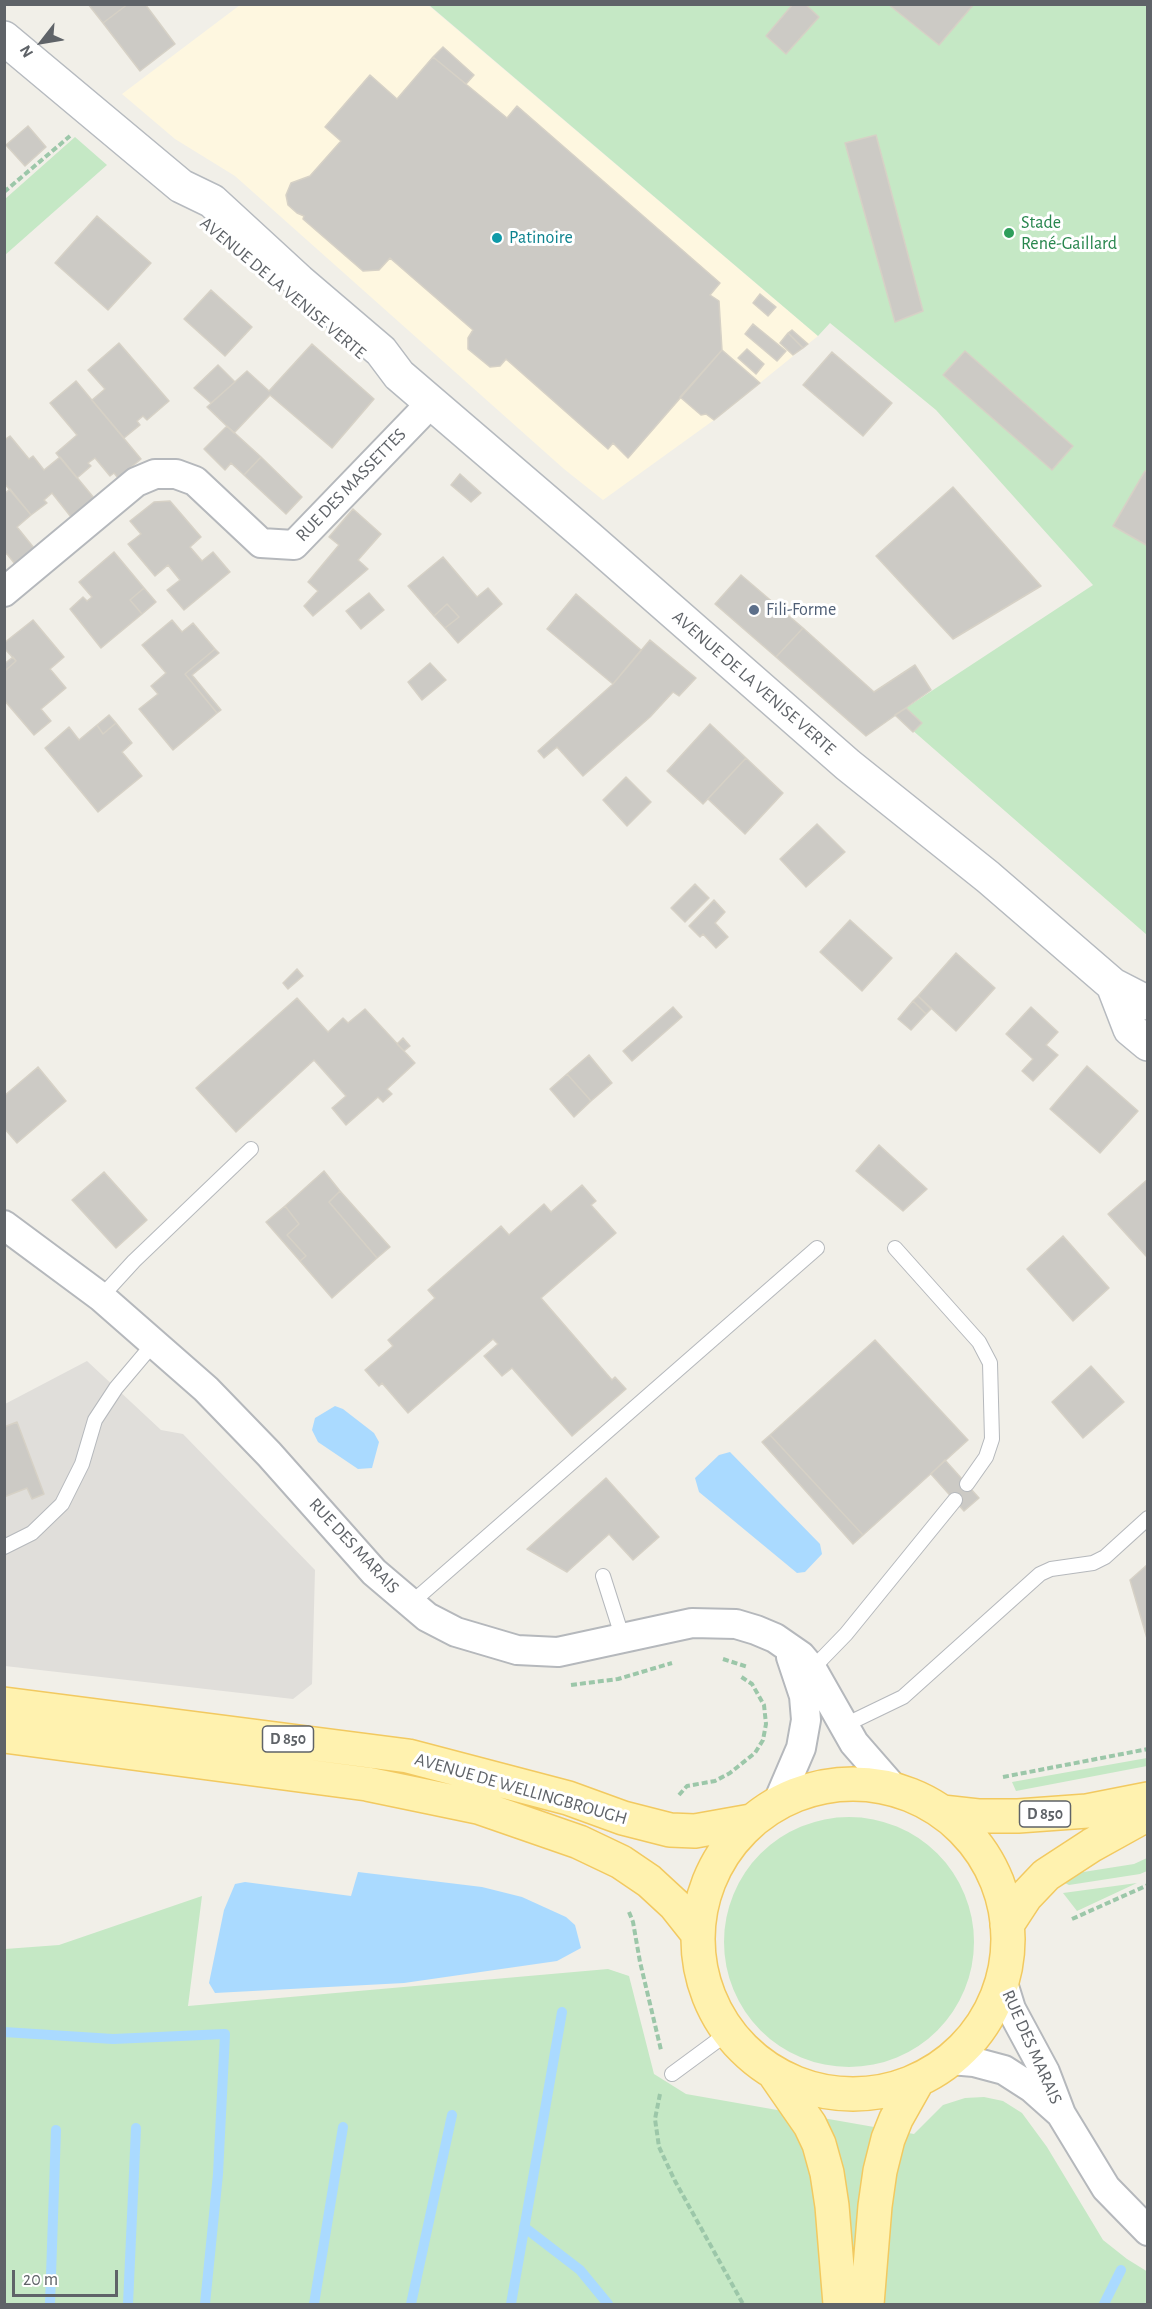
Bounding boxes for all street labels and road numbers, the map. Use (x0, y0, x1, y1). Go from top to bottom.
street label: AVENUE DE LA VENISE VERTE (196, 212, 370, 364)
street label: RUE DES MASSETTES (291, 424, 411, 546)
street label: AVENUE DE LA VENISE VERTE (668, 606, 840, 760)
street label: RUE DES MARAIS (304, 1494, 404, 1598)
road number: D 850 (262, 1726, 314, 1752)
street label: AVENUE DE WELLINGBROUGH (412, 1748, 630, 1830)
road number: D 850 (1020, 1801, 1070, 1827)
street label: RUE DES MARAIS (997, 1987, 1067, 2107)

